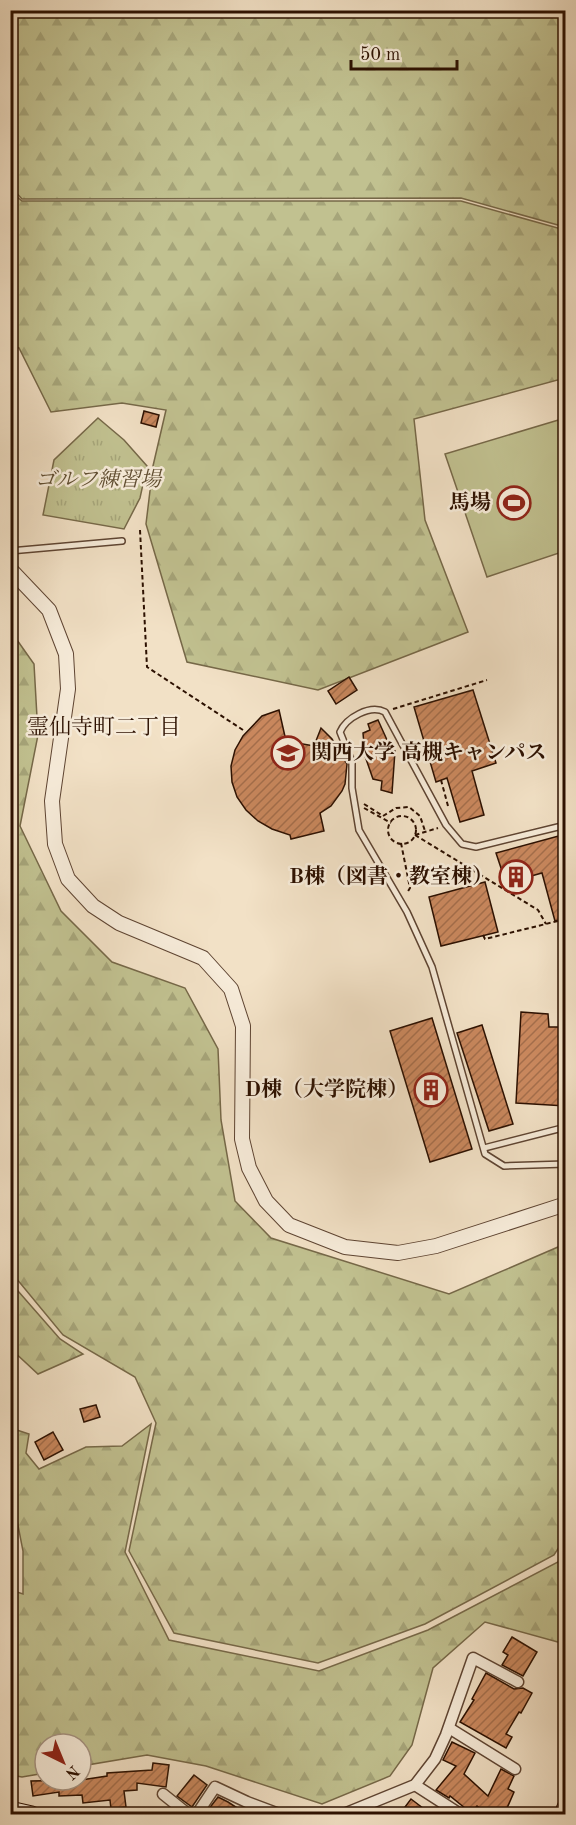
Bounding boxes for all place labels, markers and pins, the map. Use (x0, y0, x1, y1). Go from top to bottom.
sports icon: 馬場 (496, 485, 532, 521)
place label: 馬場 (449, 491, 491, 514)
school or university icon: 関西大学 高槻キャンパス (270, 735, 306, 771)
place label: 関西大学 高槻キャンパス (311, 741, 546, 764)
building icon: B棟（図書・教室棟） (498, 859, 534, 895)
place label: B棟（図書・教室棟） (289, 865, 493, 888)
building icon: D棟（大学院棟） (413, 1072, 449, 1108)
place label: D棟（大学院棟） (244, 1078, 408, 1101)

